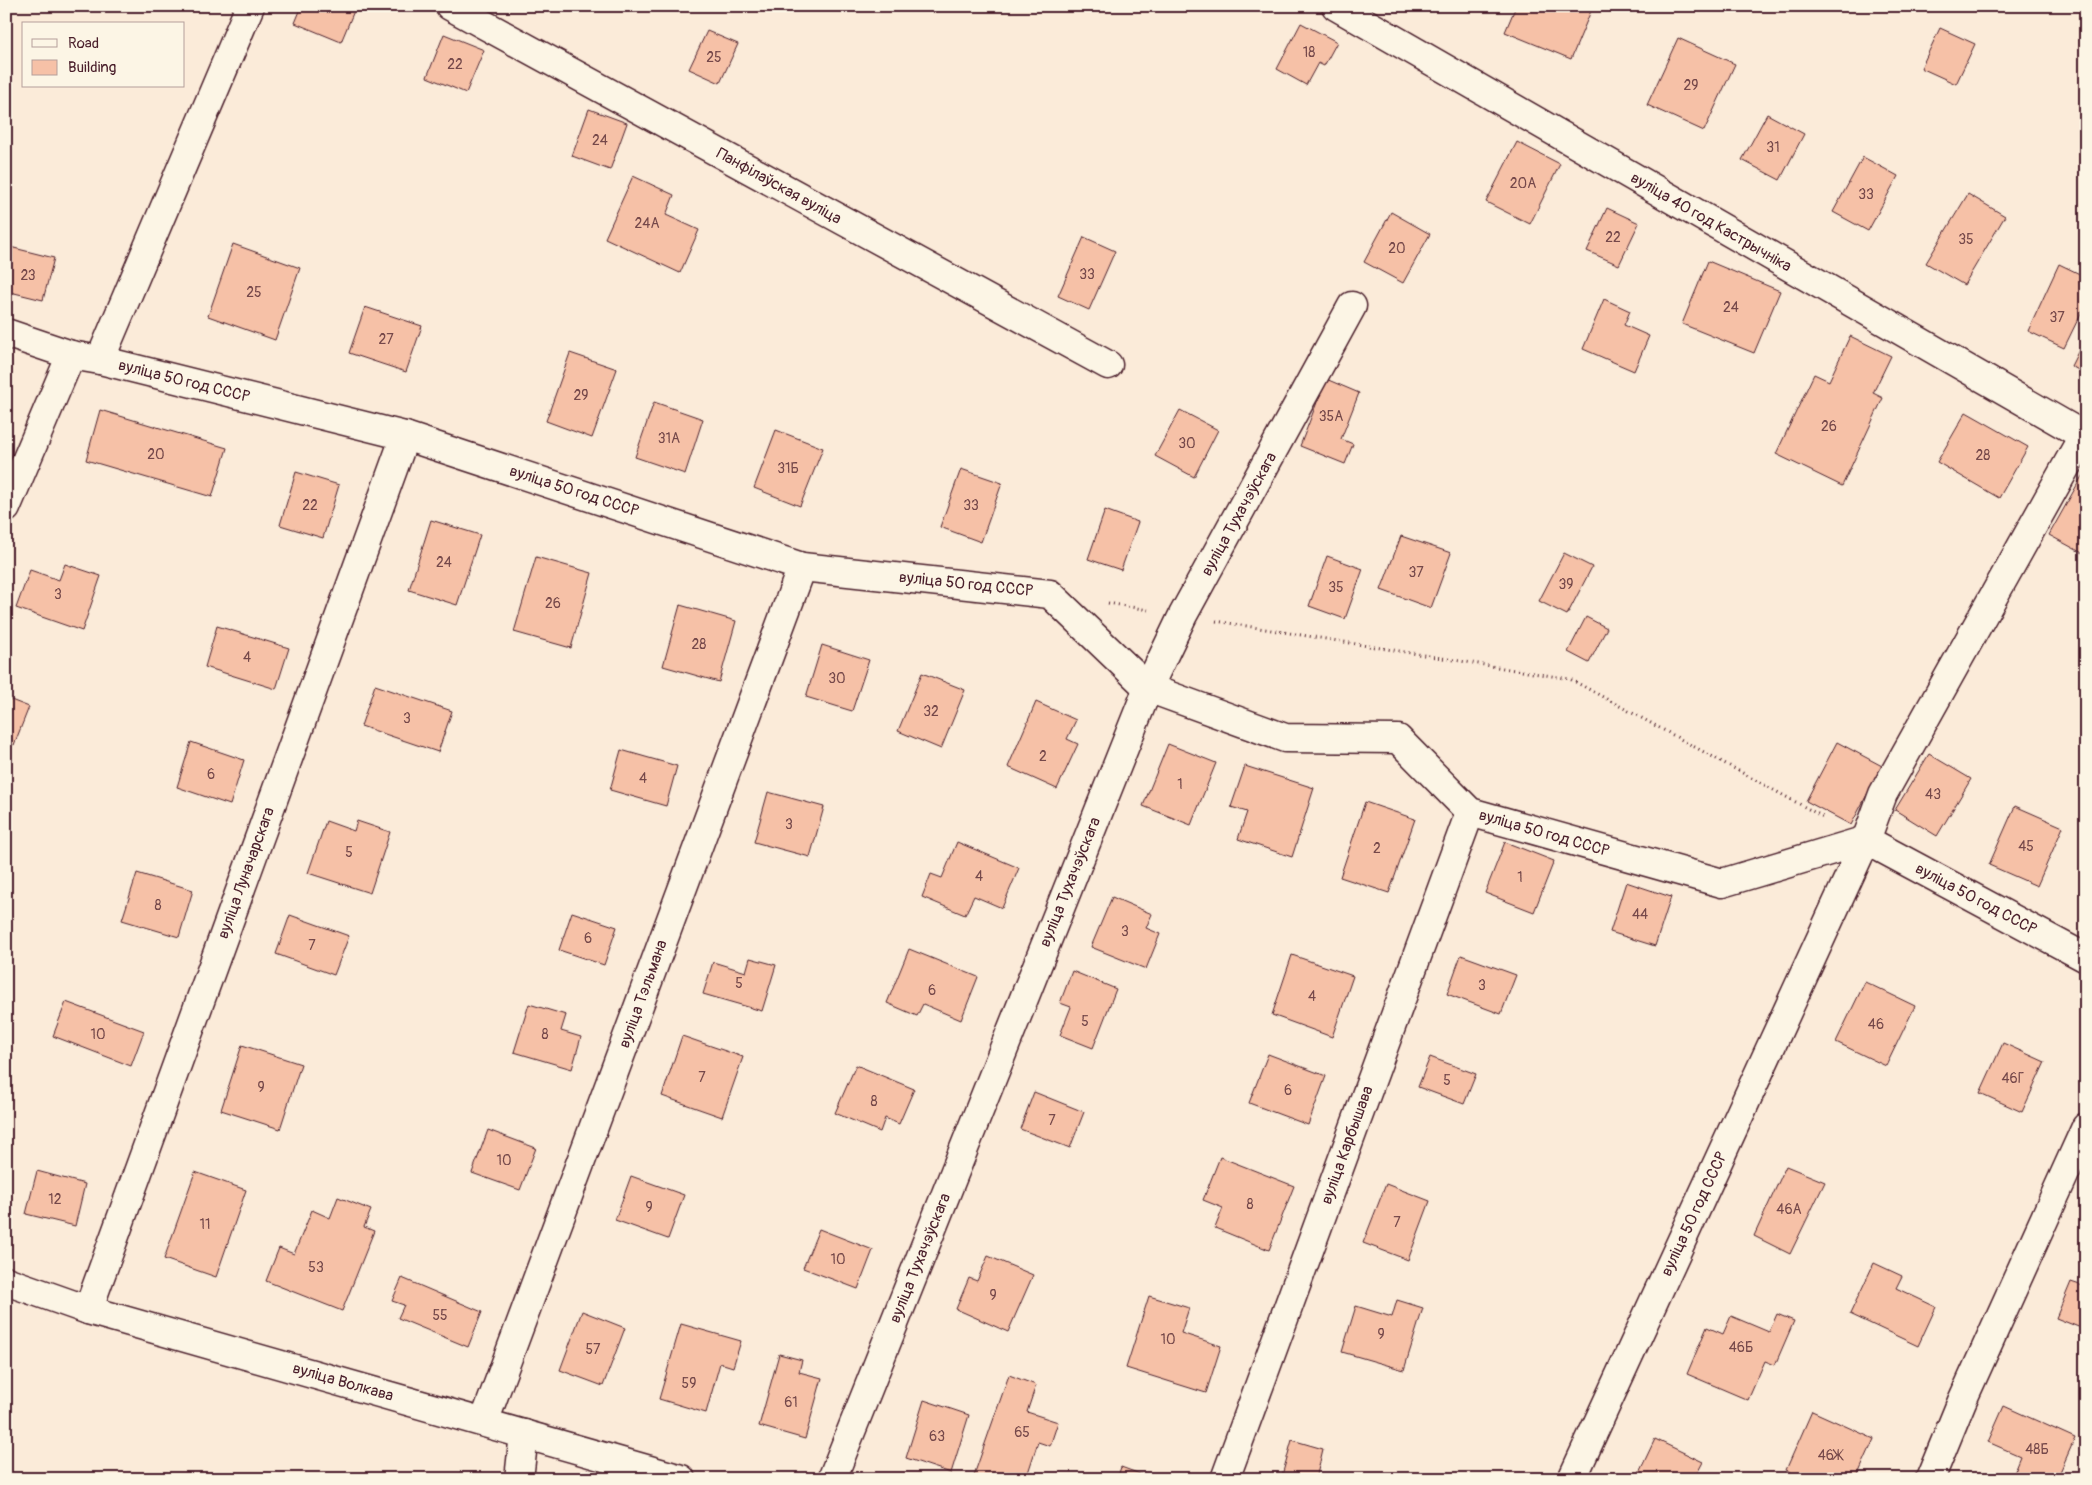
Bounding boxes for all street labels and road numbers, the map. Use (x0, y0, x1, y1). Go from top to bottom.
street label: Панфілаўская вуліца (713, 143, 845, 229)
street label: вуліца 40 год Кастрычніка (1627, 168, 1795, 276)
street label: вуліца 50 год СССР (116, 355, 252, 407)
street label: вуліца Тухачэўскага (1197, 449, 1281, 579)
street label: вуліца 50 год СССР (507, 461, 641, 521)
street label: вуліца 50 год СССР (898, 567, 1034, 601)
street label: вуліца Луначарскага (213, 804, 279, 942)
street label: вуліца 50 год СССР (1477, 805, 1612, 861)
street label: вуліца Тухачэўскага (1035, 814, 1105, 950)
street label: вуліца 50 год СССР (1912, 859, 2040, 939)
street label: вуліца Тэльмана (614, 937, 672, 1051)
street label: вуліца Карбышава (1316, 1083, 1378, 1207)
street label: вуліца 50 год СССР (1656, 1149, 1732, 1279)
street label: вуліца Тухачэўскага (885, 1190, 955, 1326)
street label: вуліца Волкава (290, 1358, 396, 1406)

